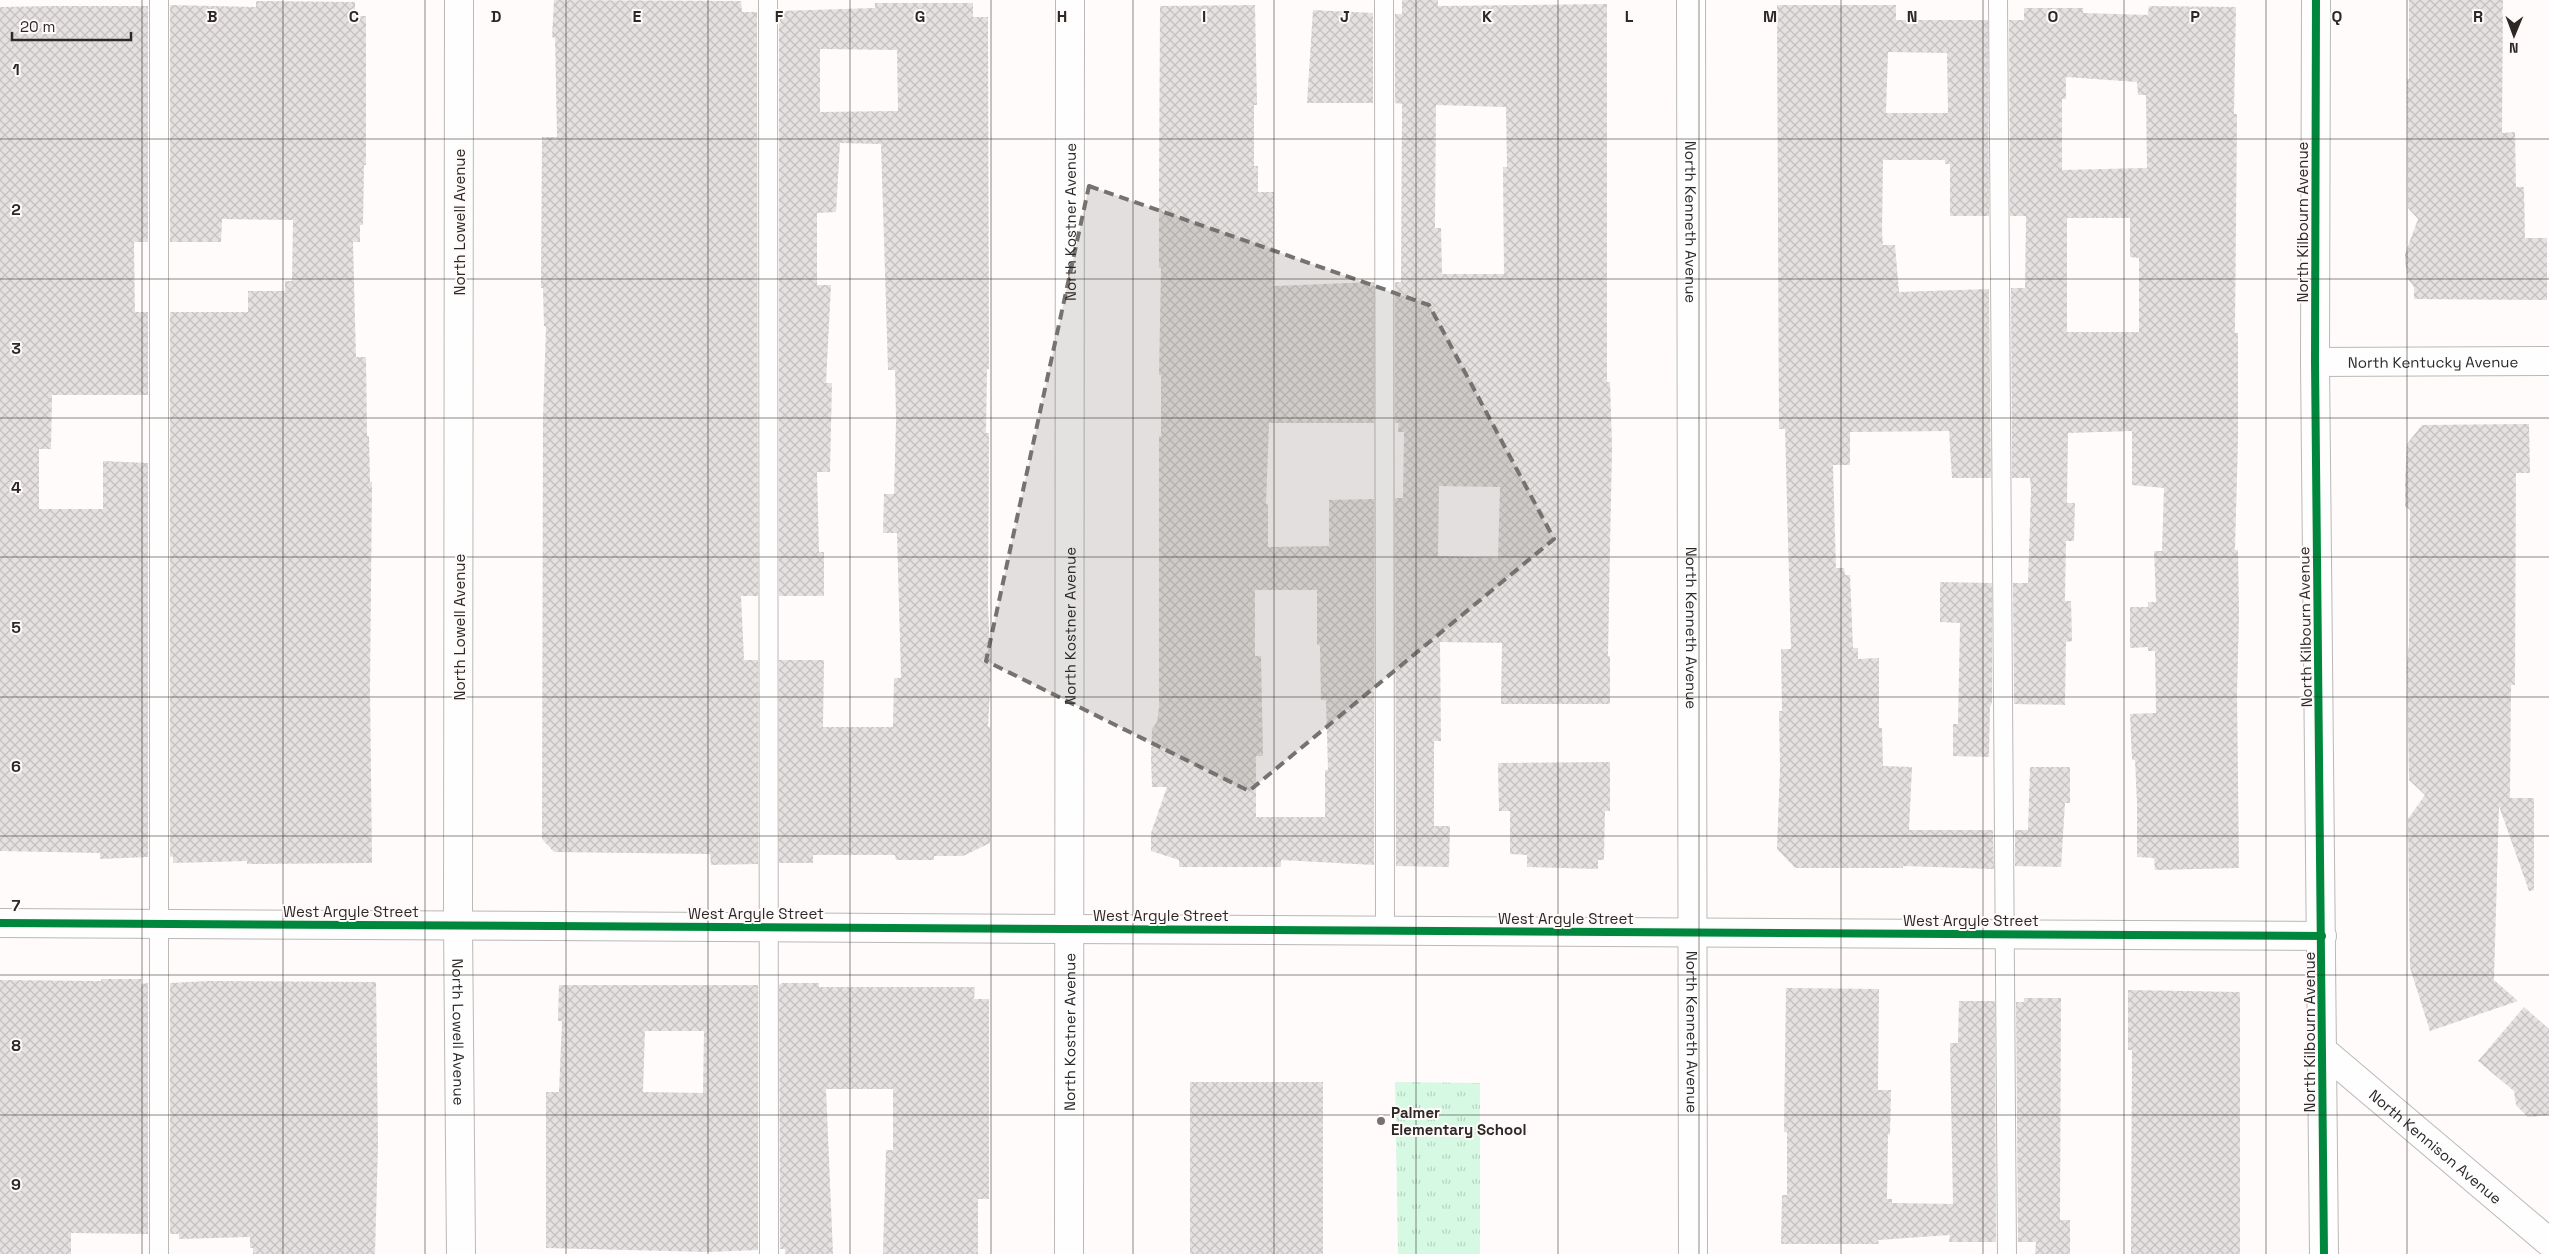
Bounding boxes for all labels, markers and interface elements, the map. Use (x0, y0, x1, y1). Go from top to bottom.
text: B (207, 6, 217, 27)
text: C (349, 6, 359, 27)
text: D (491, 6, 501, 27)
text: E (633, 6, 642, 27)
text: F (775, 6, 784, 27)
text: G (915, 6, 925, 27)
text: H (1057, 6, 1067, 27)
text: I (1202, 6, 1206, 27)
text: J (1340, 6, 1350, 27)
text: K (1482, 6, 1492, 27)
text: L (1625, 6, 1634, 27)
text: M (1763, 6, 1777, 27)
text: N (1907, 6, 1917, 27)
text: O (2048, 6, 2059, 27)
text: P (2190, 6, 2200, 27)
text: Q (2332, 6, 2343, 27)
text: R (2473, 6, 2483, 27)
scale bar (12, 10, 131, 42)
north arrow (2489, 10, 2539, 60)
text: 20 m (20, 17, 55, 36)
text: N (2509, 39, 2519, 57)
text: 1 (12, 59, 20, 80)
street label: North Kenneth Avenue (1682, 141, 1701, 303)
street label: North Kilbourn Avenue (2293, 141, 2312, 302)
street label: North Kostner Avenue (1060, 143, 1079, 301)
street label: North Lowell Avenue (450, 148, 469, 295)
text: 2 (11, 199, 21, 220)
text: 3 (11, 338, 21, 359)
street label: North Kentucky Avenue (2348, 352, 2518, 371)
text: 4 (11, 477, 21, 498)
street label: North Kilbourn Avenue (2294, 546, 2316, 708)
street label: North Kostner Avenue (1060, 547, 1079, 705)
street label: North Kenneth Avenue (1682, 547, 1702, 709)
street label: North Lowell Avenue (450, 553, 469, 700)
text: 5 (11, 617, 21, 638)
text: 6 (11, 756, 21, 777)
text: 7 (12, 895, 21, 916)
street label: West Argyle Street (283, 902, 419, 921)
street label: West Argyle Street (688, 904, 824, 923)
street label: West Argyle Street (1093, 906, 1229, 925)
street label: West Argyle Street (1498, 909, 1634, 928)
street label: West Argyle Street (1903, 911, 2039, 930)
street label: North Kenneth Avenue (1683, 951, 1702, 1113)
street label: North Kilbourn Avenue (2300, 951, 2319, 1112)
street label: North Kostner Avenue (1060, 953, 1079, 1111)
street label: North Lowell Avenue (449, 958, 469, 1106)
text: 8 (11, 1035, 21, 1056)
street label: North Kennison Avenue (2366, 1085, 2506, 1208)
place label: Palmer Elementary School (1391, 1103, 1526, 1139)
marker: Palmer Elementary School (1375, 1115, 1387, 1127)
text: 9 (11, 1174, 21, 1195)

